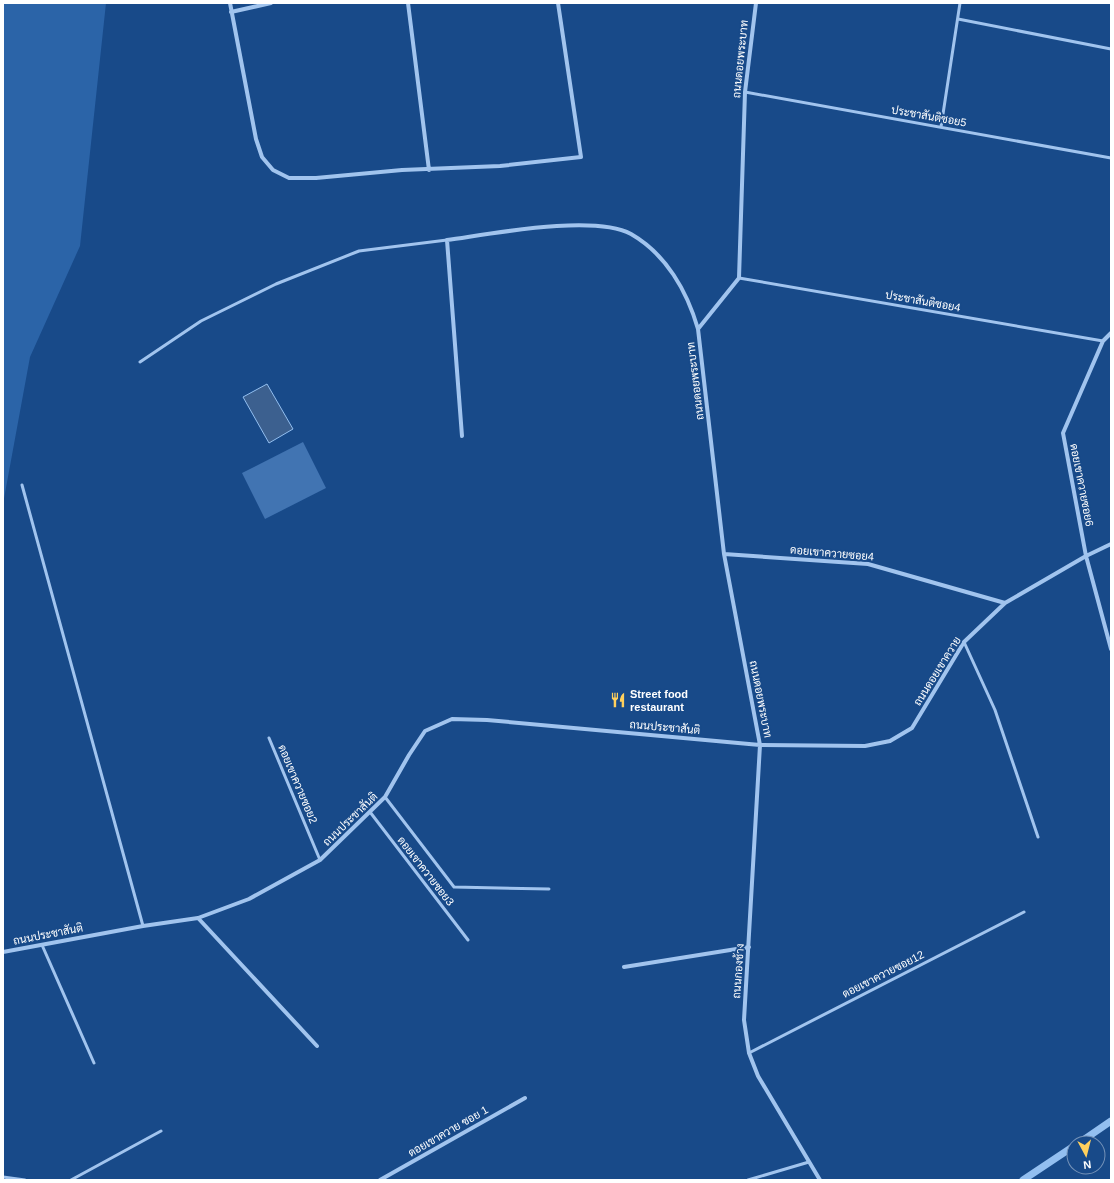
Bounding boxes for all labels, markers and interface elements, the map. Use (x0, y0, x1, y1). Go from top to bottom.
street label: ถนนดอยพระบาท (730, 19, 750, 99)
street label: ประชาสันติซอย5 (890, 102, 968, 129)
street label: ประชาสันติซอย4 (884, 287, 962, 314)
street label: ถนนดอยพระบาท (684, 341, 706, 421)
street label: ดอยเขาควายซอย6 (1068, 443, 1096, 527)
street label: ดอยเขาควายซอย4 (790, 543, 874, 563)
street label: ถนนดอยเขาควาย (911, 634, 963, 708)
street label: ถนนดอยพระบาท (748, 659, 774, 739)
place label: Street food restaurant (630, 688, 688, 713)
restaurant icon: Street food restaurant (609, 691, 627, 709)
street label: ถนนประชาสันติ (629, 717, 701, 736)
street label: ดอยเขาควายซอย2 (276, 743, 320, 825)
street label: ถนนประชาสันติ (320, 789, 380, 848)
street label: ดอยเขาควายซอย3 (395, 834, 457, 908)
street label: ถนนประชาสันติ (12, 920, 84, 947)
street label: ถนนกองช้าง (729, 943, 746, 999)
street label: ดอยเขาควายซอย12 (840, 948, 926, 1000)
street label: ดอยเขาควาย ซอย 1 (406, 1103, 490, 1159)
north arrow (1066, 1135, 1106, 1175)
text: N (1082, 1158, 1092, 1171)

